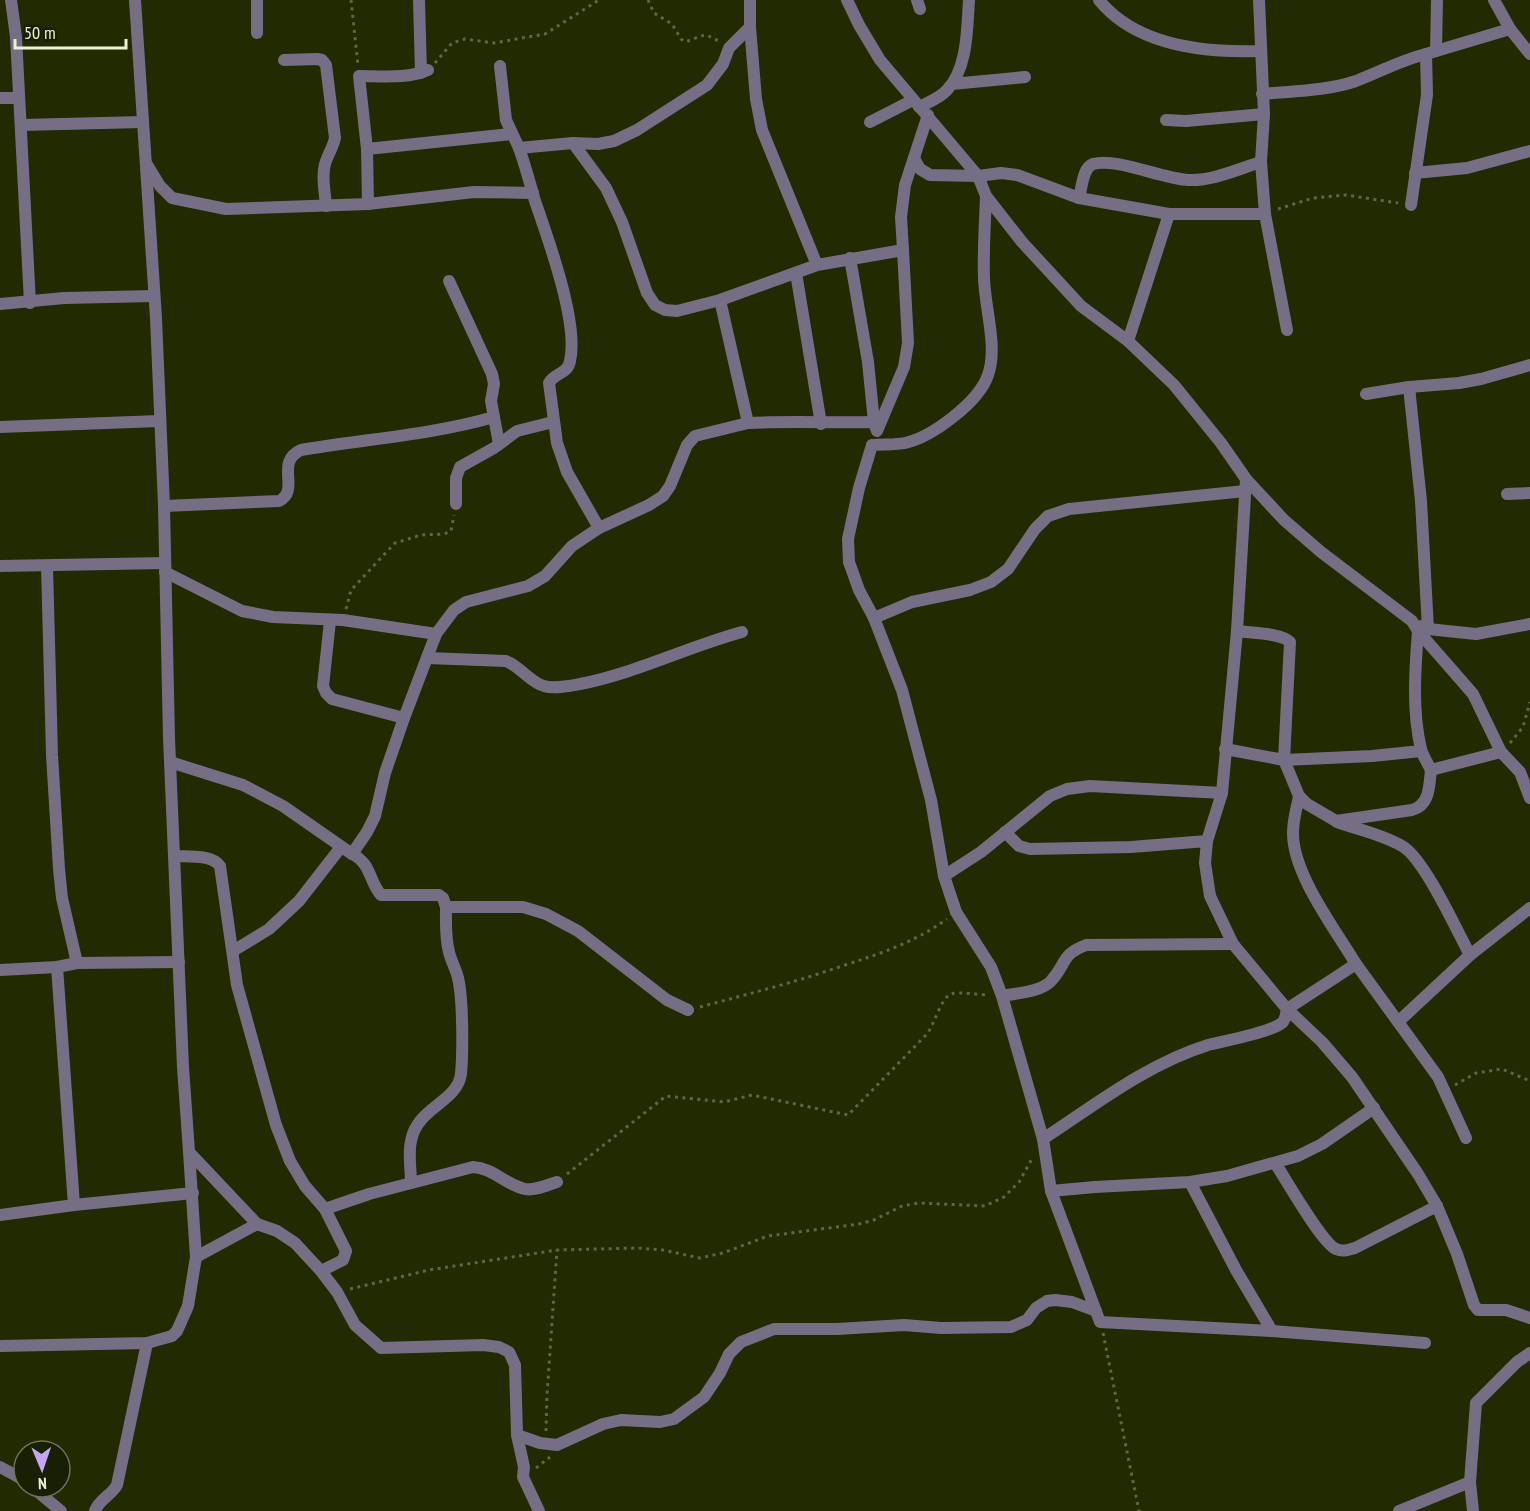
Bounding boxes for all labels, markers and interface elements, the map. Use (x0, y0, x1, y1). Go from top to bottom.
scale bar (15, 12, 126, 50)
text: 50 m (24, 21, 56, 44)
north arrow (12, 1439, 72, 1499)
text: N (38, 1474, 47, 1494)

